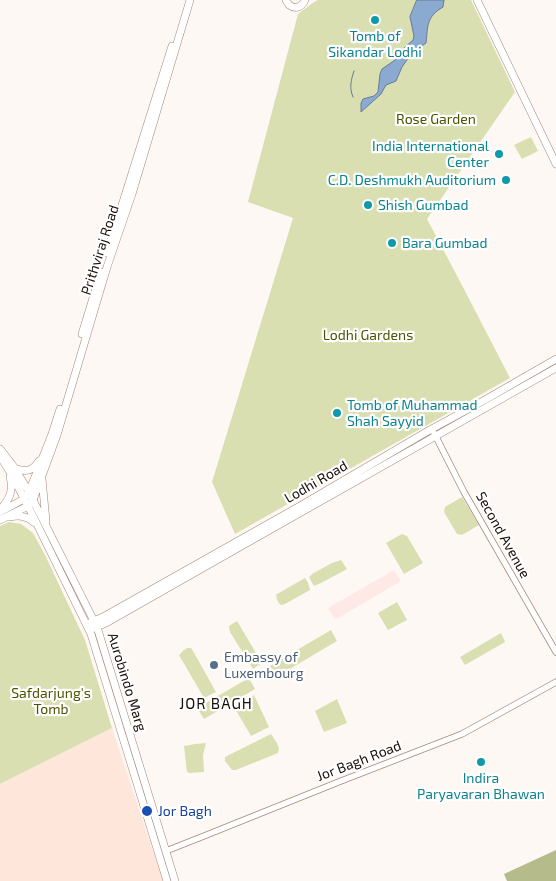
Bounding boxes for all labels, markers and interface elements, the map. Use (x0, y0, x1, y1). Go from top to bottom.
marker: Tomb of Sikandar Lodhi (369, 14, 381, 26)
place label: Tomb of Sikandar Lodhi (328, 28, 422, 60)
park label: Rose Garden (396, 111, 476, 127)
place label: India International Center (372, 138, 489, 170)
marker: India International Center (493, 148, 505, 160)
place label: C.D. Deshmukh Auditorium (328, 172, 496, 188)
marker: C.D. Deshmukh Auditorium (500, 174, 512, 186)
place label: Shish Gumbad (378, 197, 469, 213)
marker: Shish Gumbad (362, 199, 374, 211)
street label: Prithviraj Road (78, 203, 122, 297)
place label: Bara Gumbad (402, 235, 488, 251)
marker: Bara Gumbad (386, 237, 398, 249)
park label: Lodhi Gardens (323, 327, 413, 343)
place label: Tomb of Muhammad Shah Sayyid (347, 397, 478, 430)
marker: Tomb of Muhammad Shah Sayyid (331, 407, 343, 419)
street label: Lodhi Road (281, 457, 351, 507)
street label: Second Avenue (472, 489, 534, 581)
street label: Aurobindo Marg (104, 631, 150, 733)
place label: Embassy of Luxembourg (224, 649, 303, 682)
marker: Embassy of Luxembourg (208, 659, 220, 671)
park label: Safdarjung's Tomb (11, 685, 91, 718)
district label: JOR BAGH (178, 695, 254, 713)
street label: Jor Bagh Road (314, 737, 404, 785)
marker: Indira Paryavaran Bhawan (475, 756, 487, 768)
place label: Indira Paryavaran Bhawan (417, 770, 545, 802)
place label: Jor Bagh (158, 803, 212, 819)
marker: Jor Bagh (140, 804, 154, 818)

